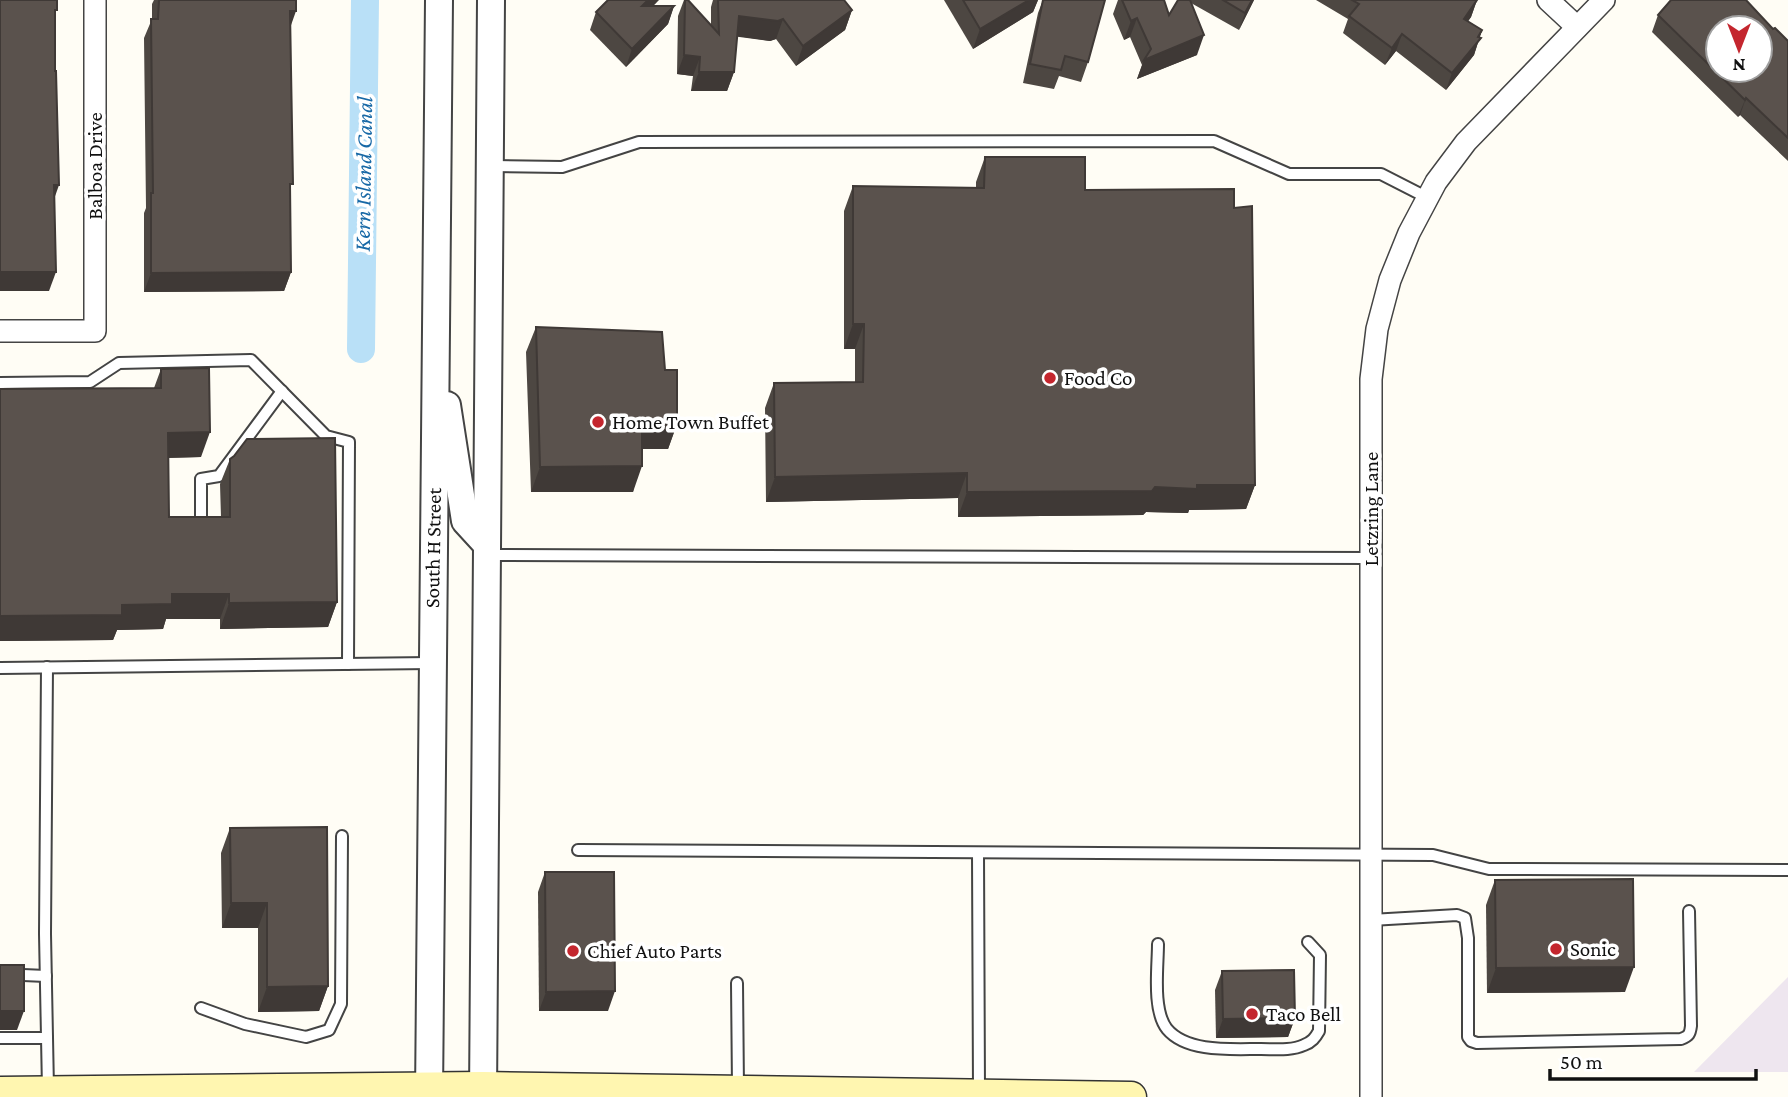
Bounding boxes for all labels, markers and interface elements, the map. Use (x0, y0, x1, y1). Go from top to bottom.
north arrow (1704, 14, 1774, 84)
text: N (1732, 55, 1745, 76)
water label: Kern Island Canal (349, 96, 377, 252)
street label: Balboa Drive (83, 112, 107, 220)
place label: Food Co (1064, 366, 1132, 390)
marker: Food Co (1042, 370, 1058, 386)
place label: Home Town Buffet (612, 410, 770, 434)
marker: Home Town Buffet (590, 414, 606, 430)
street label: Letzring Lane (1359, 452, 1383, 566)
street label: South H Street (420, 487, 446, 608)
place label: Sonic (1570, 937, 1616, 961)
place label: Chief Auto Parts (587, 939, 722, 963)
marker: Sonic (1548, 941, 1564, 957)
marker: Chief Auto Parts (565, 943, 581, 959)
place label: Taco Bell (1266, 1002, 1341, 1026)
marker: Taco Bell (1244, 1006, 1260, 1022)
scale bar (1550, 1038, 1756, 1082)
text: 50 m (1560, 1050, 1603, 1074)

